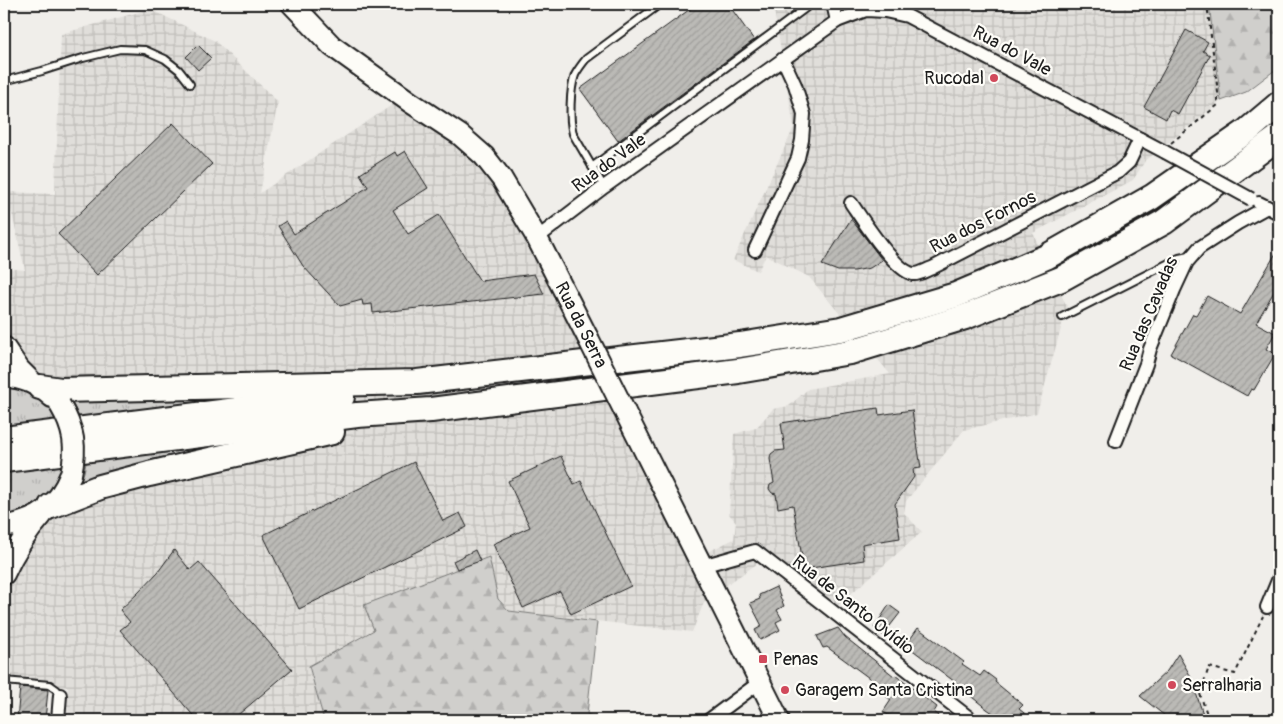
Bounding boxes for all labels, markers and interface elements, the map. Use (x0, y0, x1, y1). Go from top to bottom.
street label: Rua do Vale (969, 21, 1056, 81)
place label: Rucodal (924, 67, 984, 90)
marker: Rucodal (988, 72, 1000, 84)
street label: Rua do Vale (567, 128, 651, 198)
street label: Rua dos Fornos (926, 185, 1040, 259)
street label: Rua das Cavadas (1115, 253, 1183, 375)
street label: Rua da Serra (550, 278, 612, 372)
street label: Rua de Santo Ovídio (787, 550, 919, 660)
place label: Penas (773, 648, 818, 671)
marker: Penas (757, 653, 769, 665)
place label: Serralharia (1182, 674, 1262, 697)
place label: Garagem Santa Cristina (795, 679, 973, 702)
marker: Serralharia (1166, 679, 1178, 691)
marker: Garagem Santa Cristina (779, 684, 791, 696)

